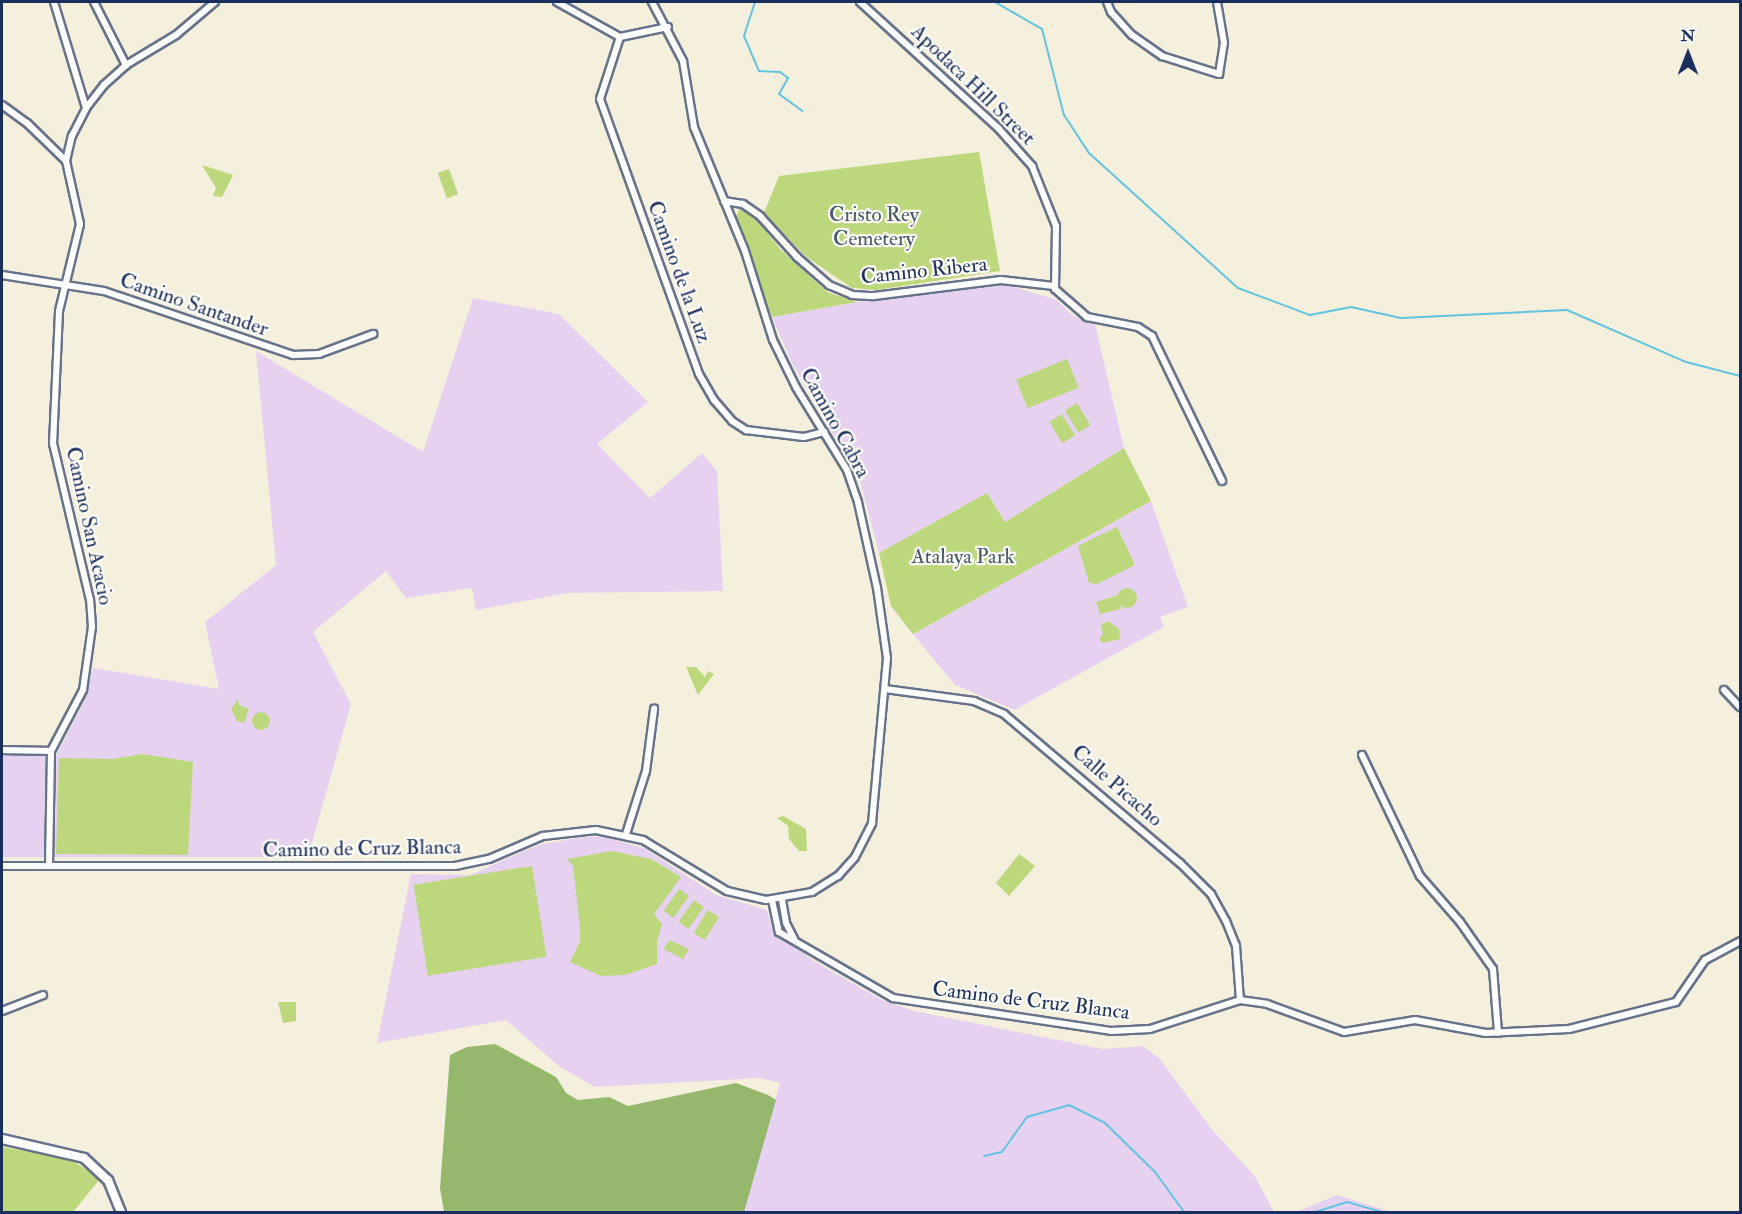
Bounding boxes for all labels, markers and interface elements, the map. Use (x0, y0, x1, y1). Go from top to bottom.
street label: Apodaca Hill Street (906, 19, 1040, 151)
north arrow (1658, 24, 1718, 84)
text: N (1681, 26, 1695, 46)
street label: Camino de la Luz (642, 198, 716, 346)
park label: Cristo Rey Cemetery (829, 202, 919, 252)
street label: Camino Ribera (859, 252, 989, 290)
street label: Camino Santander (116, 268, 272, 342)
street label: Camino Cabra (794, 364, 876, 482)
street label: Camino San Acacio (60, 445, 118, 607)
park label: Atalaya Park (911, 544, 1015, 570)
street label: Calle Picacho (1066, 740, 1168, 832)
street label: Camino de Cruz Blanca (262, 835, 462, 863)
street label: Camino de Cruz Blanca (931, 976, 1131, 1026)

